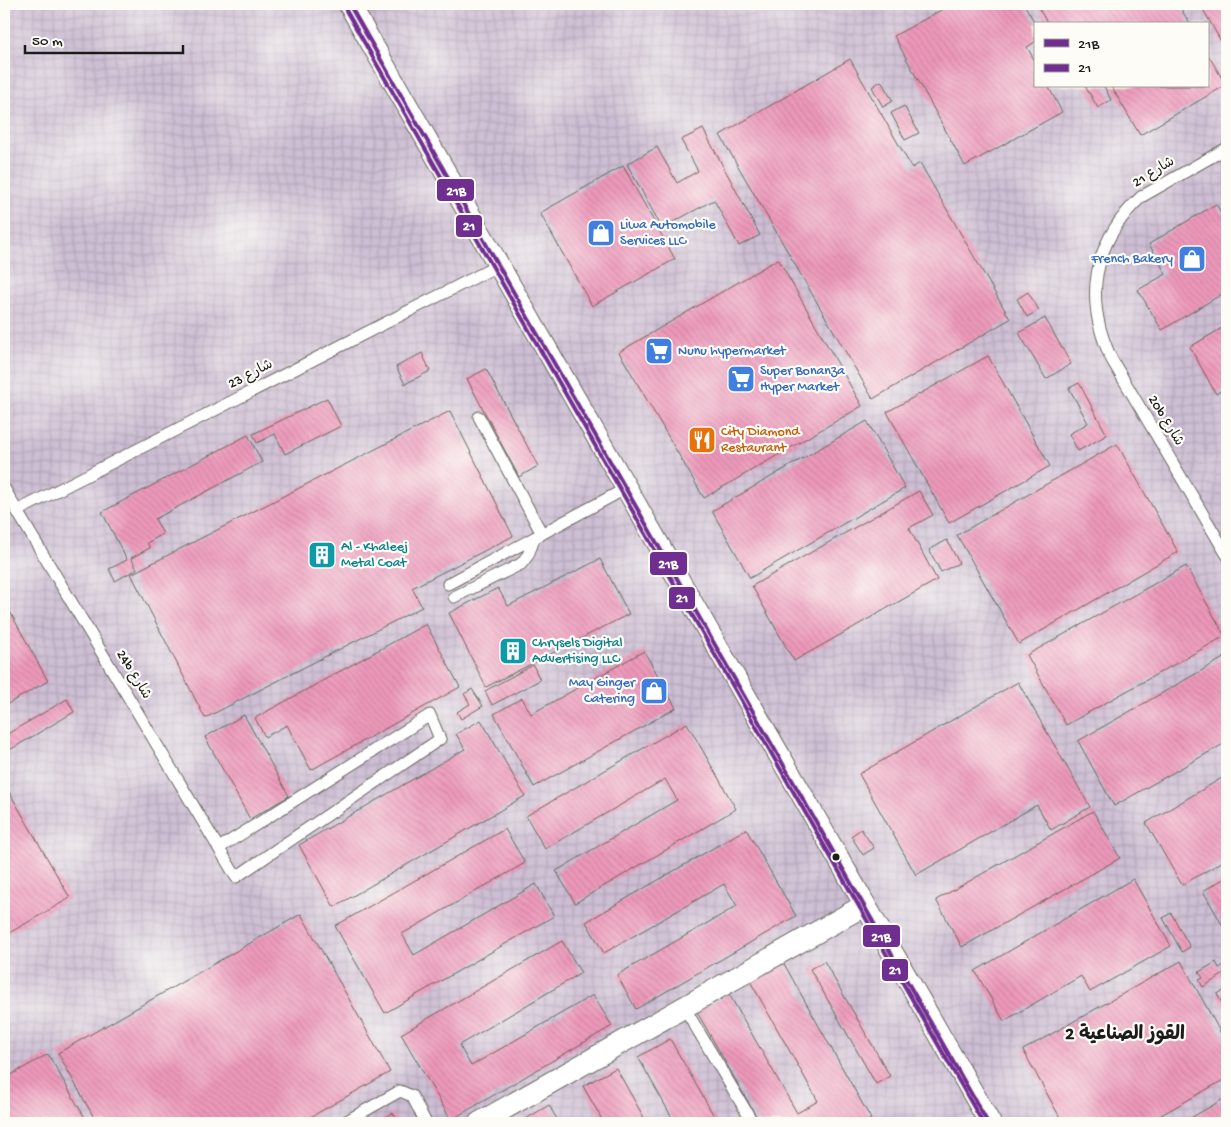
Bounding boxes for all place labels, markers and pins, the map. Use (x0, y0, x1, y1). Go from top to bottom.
place label: Liwa Automobile Services LLC (620, 217, 717, 250)
shop icon: Liwa Automobile Services LLC (586, 218, 616, 248)
shop icon: French Bakery (1177, 244, 1207, 274)
place label: French Bakery (1090, 251, 1173, 268)
supermarket icon: Nunu hypermarket (644, 336, 674, 366)
place label: Nunu hypermarket (678, 343, 787, 360)
place label: Super Bonanza Hyper Market (760, 363, 846, 396)
supermarket icon: Super Bonanza Hyper Market (726, 364, 756, 394)
place label: City Diamond Restaurant (721, 424, 801, 457)
restaurant icon: City Diamond Restaurant (687, 425, 717, 455)
place label: Al - Khaleej Metal Coat (341, 539, 408, 572)
building icon: Al - Khaleej Metal Coat (307, 540, 337, 570)
place label: Chrysels Digital Advertising LLC (532, 635, 623, 668)
building icon: Chrysels Digital Advertising LLC (498, 636, 528, 666)
place label: May Ginger Catering (569, 675, 636, 708)
shop icon: May Ginger Catering (639, 676, 669, 706)
unlabelled marker (831, 852, 841, 862)

